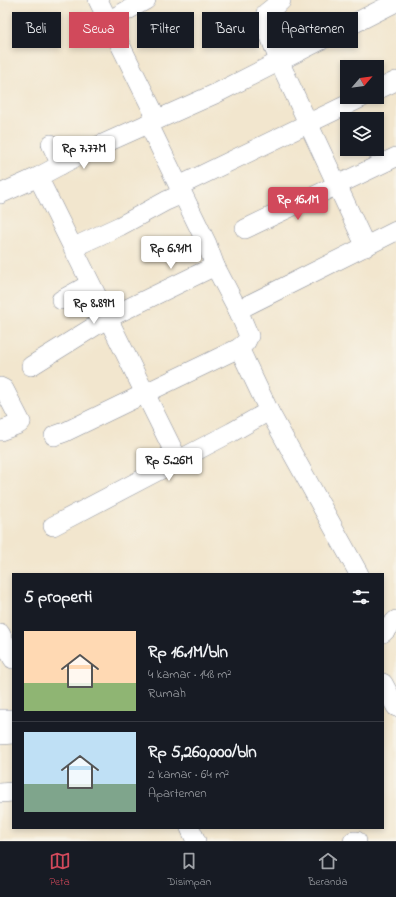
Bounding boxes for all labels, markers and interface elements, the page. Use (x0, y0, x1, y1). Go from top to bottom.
chip: Beli (12, 12, 61, 48)
chip: Sewa (69, 12, 129, 48)
chip: Filter (137, 12, 194, 48)
chip: Baru (202, 12, 259, 48)
chip: Apartemen (267, 12, 358, 48)
north arrow (340, 60, 384, 104)
map controls (340, 60, 384, 156)
button: layers (340, 112, 384, 156)
pin: Rp 7.77M (43, 136, 125, 170)
text: Rp 7.77M (62, 139, 106, 158)
pin: Rp 16.1M (257, 187, 339, 221)
text: Rp 16.1M (277, 190, 319, 209)
pin: Rp 6.91M (130, 236, 212, 270)
text: Rp 6.91M (150, 239, 192, 258)
pin: Rp 8.89M (53, 291, 135, 325)
text: Rp 8.89M (73, 294, 115, 313)
pin: Rp 5.26M (128, 448, 210, 482)
text: Rp 5.26M (145, 451, 193, 470)
text: 5 properti (24, 585, 92, 610)
icon: filters (350, 586, 372, 608)
text: Rp 16.1M/bln (148, 640, 228, 665)
icon: home (56, 647, 104, 695)
text: 4 kamar · 148 m² (148, 665, 231, 684)
text: Rumah (148, 684, 186, 703)
text: Rp 5,260,000/bln (148, 740, 257, 765)
icon: home (56, 748, 104, 796)
text: 2 kamar · 64 m² (148, 765, 229, 784)
text: Apartemen (148, 784, 207, 803)
tab: Peta (49, 850, 71, 890)
tab: Disimpan (168, 850, 211, 890)
tab: Beranda (308, 850, 347, 890)

